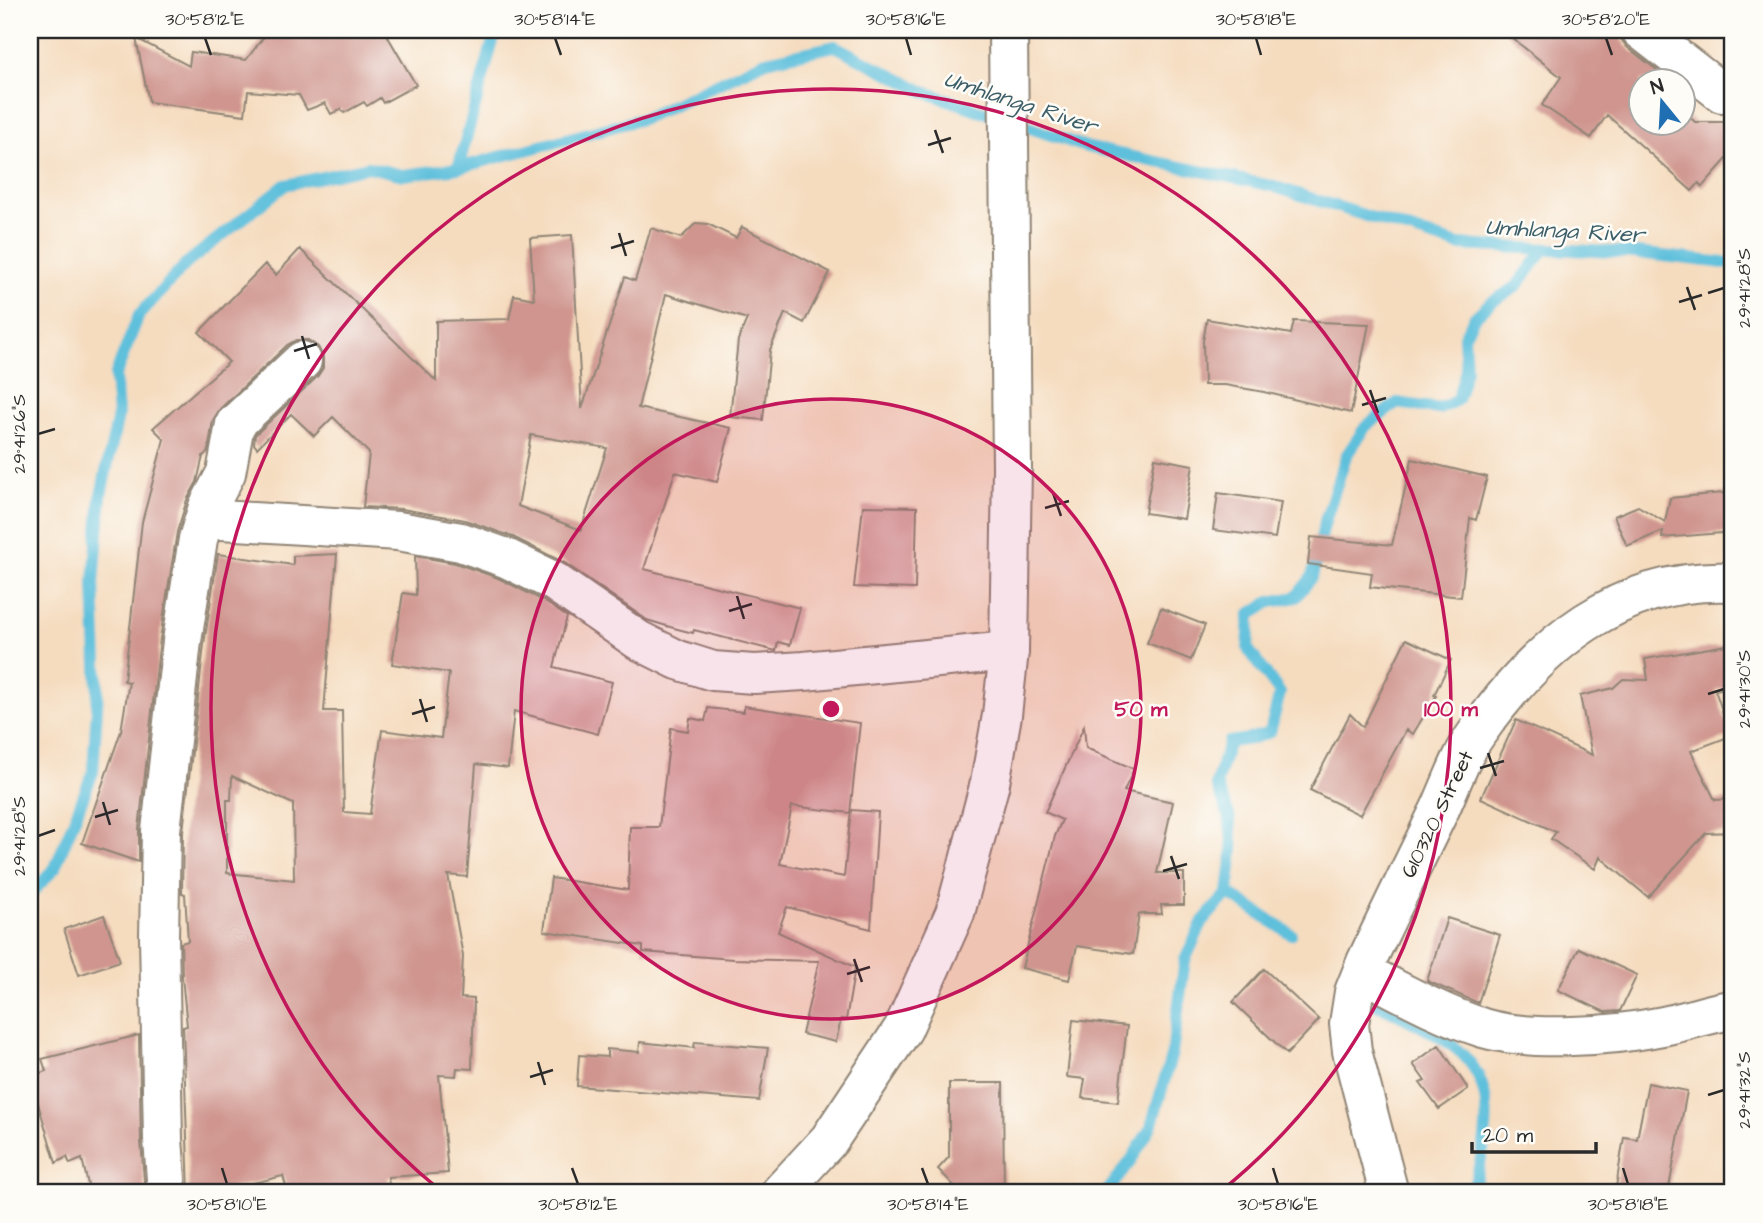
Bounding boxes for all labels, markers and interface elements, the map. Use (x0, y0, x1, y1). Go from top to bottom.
text: 30°58'12"E (165, 7, 245, 32)
text: 30°58'14"E (514, 7, 596, 32)
text: 30°58'16"E (866, 7, 946, 32)
text: 30°58'18"E (1216, 7, 1297, 32)
text: 30°58'20"E (1562, 7, 1651, 32)
water label: Umhlanga River (940, 63, 1103, 144)
north arrow (1626, 66, 1696, 136)
text: N (1647, 73, 1667, 102)
water label: Umhlanga River (1485, 211, 1647, 252)
text: 29°41'28"S (1732, 248, 1757, 328)
text: 29°41'26"S (7, 394, 32, 474)
text: 29°41'30"S (1732, 650, 1757, 728)
text: 50 m (1115, 695, 1168, 724)
text: 100 m (1424, 695, 1479, 724)
centre of rings (819, 697, 843, 721)
street label: 610320 Street (1394, 745, 1481, 883)
text: 29°41'28"S (7, 796, 32, 876)
text: 29°41'32"S (1732, 1051, 1757, 1129)
scale bar (1472, 1111, 1597, 1155)
text: 20 m (1483, 1121, 1534, 1150)
text: 30°58'10"E (187, 1192, 268, 1217)
text: 30°58'12"E (538, 1192, 618, 1217)
text: 30°58'14"E (887, 1192, 969, 1217)
text: 30°58'16"E (1238, 1192, 1318, 1217)
text: 30°58'18"E (1588, 1192, 1669, 1217)

